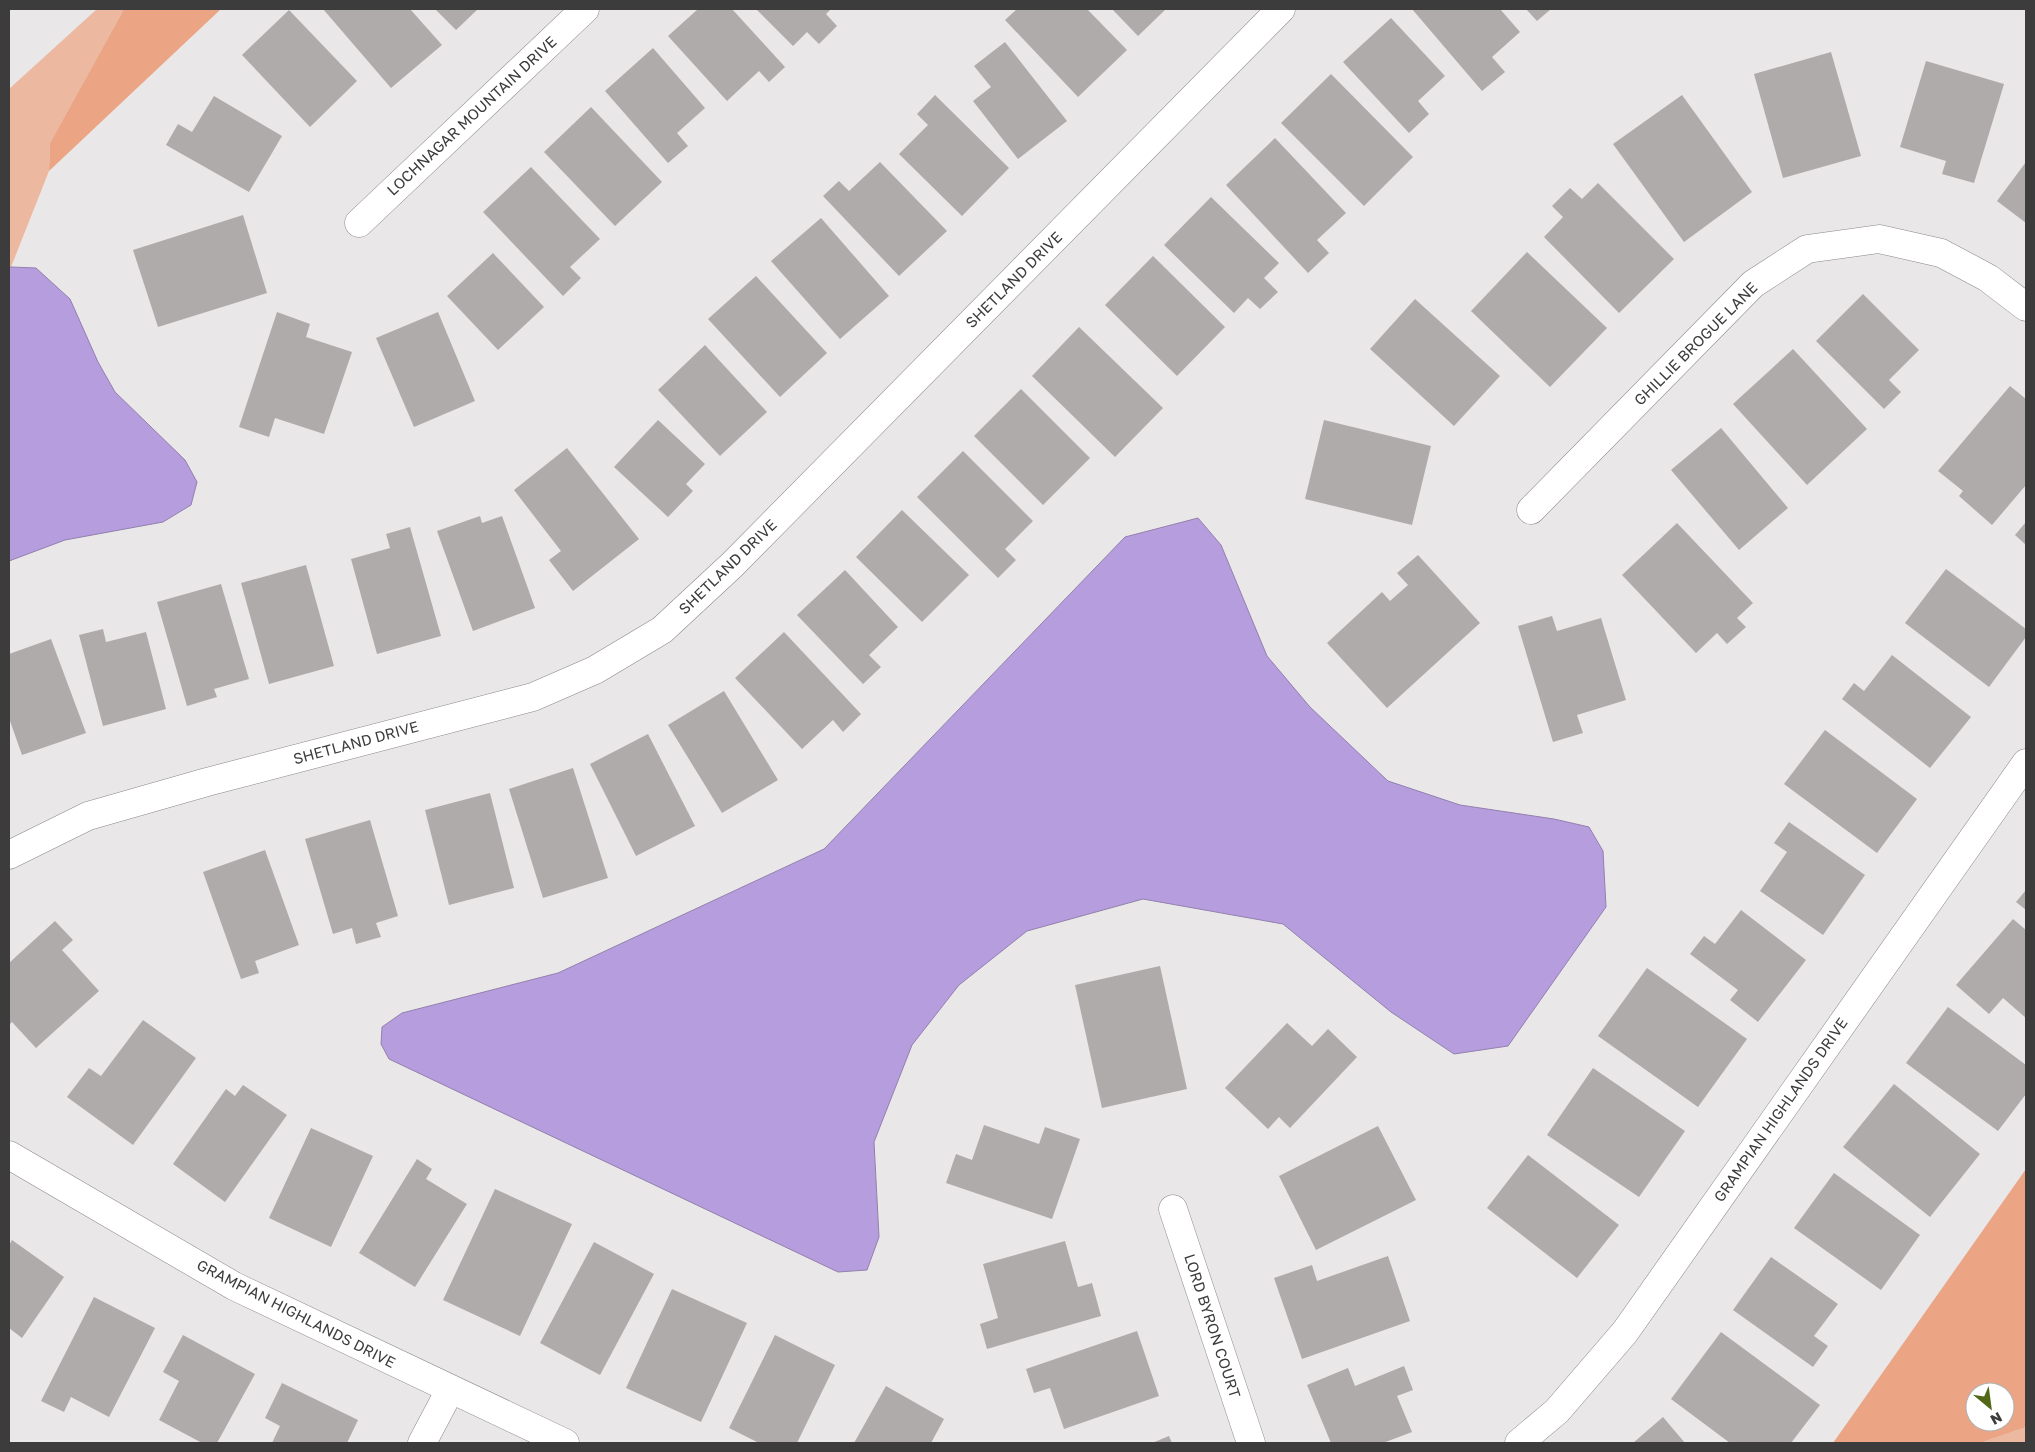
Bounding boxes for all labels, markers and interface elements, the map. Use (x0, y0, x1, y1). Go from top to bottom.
street label: LOCHNAGAR MOUNTAIN DRIVE (383, 32, 560, 199)
street label: SHETLAND DRIVE (961, 227, 1065, 331)
street label: GHILLIE BROGUE LANE (1630, 278, 1761, 409)
street label: SHETLAND DRIVE (675, 515, 780, 618)
street label: SHETLAND DRIVE (291, 717, 420, 767)
street label: GRAMPIAN HIGHLANDS DRIVE (1710, 1014, 1851, 1205)
street label: LORD BYRON COURT (1181, 1251, 1245, 1400)
street label: GRAMPIAN HIGHLANDS DRIVE (194, 1255, 399, 1371)
north arrow (1965, 1382, 2015, 1432)
text: N (1988, 1409, 2005, 1429)

